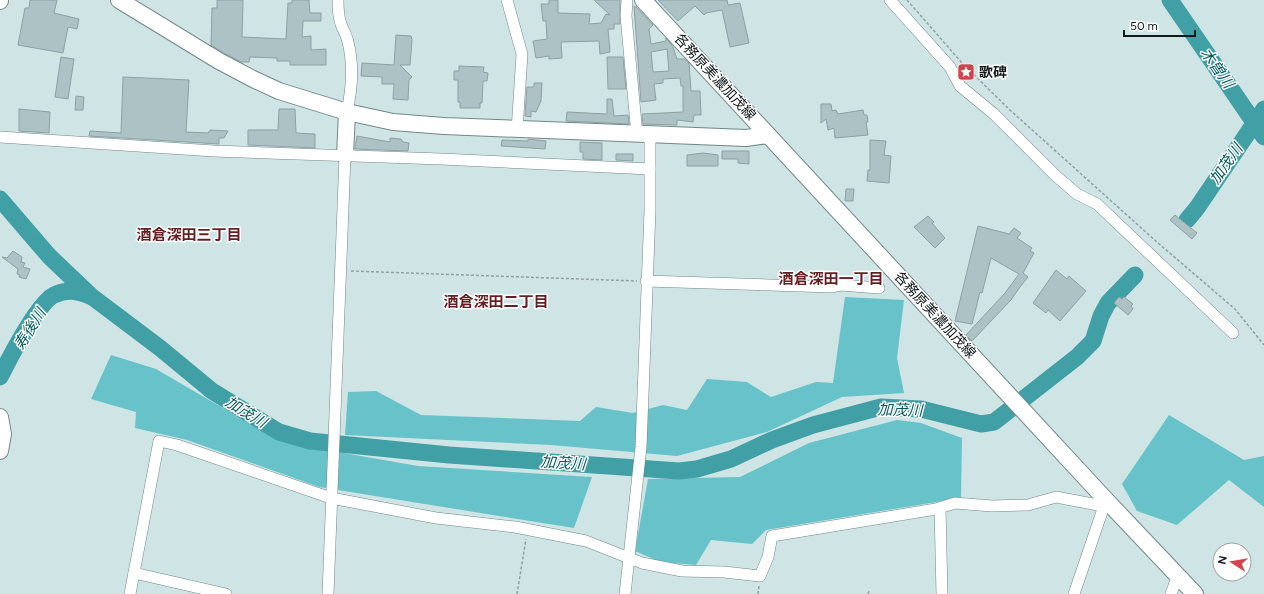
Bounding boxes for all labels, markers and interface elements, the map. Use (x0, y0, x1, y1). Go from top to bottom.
scale bar (1124, 12, 1195, 38)
text: 50 m (1130, 19, 1158, 33)
street label: 各務原美濃加茂線 (671, 30, 759, 124)
water label: 木曽川 (1197, 44, 1238, 93)
place icon: 歌碑 (956, 62, 976, 82)
place label: 歌碑 (979, 64, 1007, 81)
water label: 加茂川 (1206, 139, 1247, 188)
district label: 酒倉深田三丁目 (136, 226, 242, 244)
street label: 各務原美濃加茂線 (891, 268, 979, 362)
district label: 酒倉深田一丁目 (778, 270, 884, 288)
district label: 酒倉深田二丁目 (443, 293, 549, 311)
water label: 寿後川 (10, 303, 51, 353)
water label: 加茂川 (222, 393, 272, 432)
water label: 加茂川 (877, 401, 925, 419)
water label: 加茂川 (540, 452, 588, 474)
north arrow (1212, 542, 1252, 582)
text: N (1215, 555, 1230, 566)

